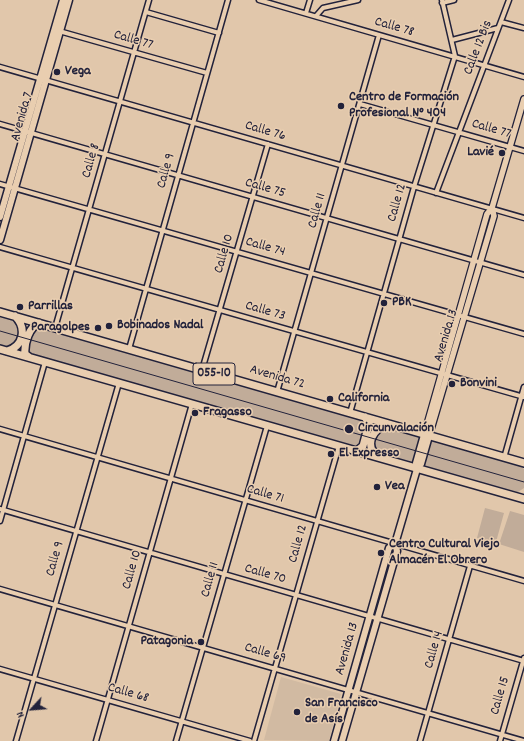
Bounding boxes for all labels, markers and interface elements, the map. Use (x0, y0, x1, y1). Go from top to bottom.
street label: Calle 78 (372, 14, 416, 42)
street label: Calle 12 Bis (461, 18, 497, 78)
street label: Calle 77 (111, 27, 155, 55)
place label: Vega (65, 64, 91, 80)
marker: Vega (52, 67, 62, 77)
street label: Avenida 7 (8, 90, 38, 144)
place label: Centro de Formación Profesional N° 404 (349, 90, 459, 122)
marker: Centro de Formación Profesional N° 404 (336, 101, 346, 111)
street label: Calle 77 (469, 116, 513, 144)
street label: Calle 76 (243, 118, 287, 146)
street label: Calle 8 (79, 142, 105, 180)
place label: Lavié (467, 145, 494, 161)
marker: Lavié (497, 148, 507, 158)
street label: Calle 9 (154, 151, 180, 191)
street label: Calle 75 (243, 175, 287, 203)
street label: Calle 12 (385, 182, 411, 224)
street label: Calle 11 (305, 192, 331, 230)
street label: Calle 10 (211, 232, 239, 276)
street label: Calle 74 (243, 234, 287, 262)
place label: PBK (392, 295, 411, 311)
street label: Calle 73 (243, 298, 287, 326)
marker: PBK (379, 298, 389, 308)
place label: Parrillas (28, 299, 73, 315)
marker: Parrillas (15, 302, 25, 312)
street label: Avenida 13 (431, 308, 463, 364)
place label: Bobinados Nadal (117, 318, 203, 334)
place label: Paragolpes (31, 320, 90, 336)
marker: Bobinados Nadal (104, 321, 114, 331)
marker: Paragolpes (93, 323, 103, 333)
street label: Avenida 72 (248, 362, 306, 394)
road number: 055-10 (193, 363, 235, 385)
place label: Bonvini (460, 376, 497, 392)
marker: Bonvini (447, 379, 457, 389)
place label: California (338, 391, 389, 407)
marker: California (325, 394, 335, 404)
place label: Fragasso (203, 405, 252, 421)
marker: Fragasso (190, 408, 200, 418)
place label: Circunvalación (358, 421, 434, 437)
marker: Circunvalación (343, 423, 355, 435)
place label: El Expresso (339, 446, 399, 462)
marker: El Expresso (326, 449, 336, 459)
place label: Vea (385, 479, 404, 495)
street label: Calle 71 (244, 482, 286, 508)
marker: Vea (372, 482, 382, 492)
street label: Calle 12 (286, 523, 312, 565)
place label: Centro Cultural Viejo Almacén El Obrero (389, 537, 499, 570)
street label: Calle 9 (43, 539, 69, 579)
street label: Calle 10 (119, 548, 147, 592)
marker: Centro Cultural Viejo Almacén El Obrero (376, 548, 386, 558)
street label: Calle 11 (198, 561, 224, 599)
street label: Calle 70 (242, 561, 288, 589)
street label: Avenida 13 (332, 621, 364, 677)
street label: Calle 14 (422, 629, 448, 671)
place label: Patagonia (140, 634, 193, 650)
marker: Patagonia (196, 637, 206, 647)
street label: Calle 69 (242, 640, 288, 668)
street label: Calle 15 (488, 675, 514, 717)
street label: Calle 68 (106, 680, 150, 708)
north arrow (12, 689, 52, 729)
place label: San Francisco de Asís (305, 696, 378, 728)
marker: San Francisco de Asís (292, 707, 302, 717)
text: N (13, 708, 30, 720)

